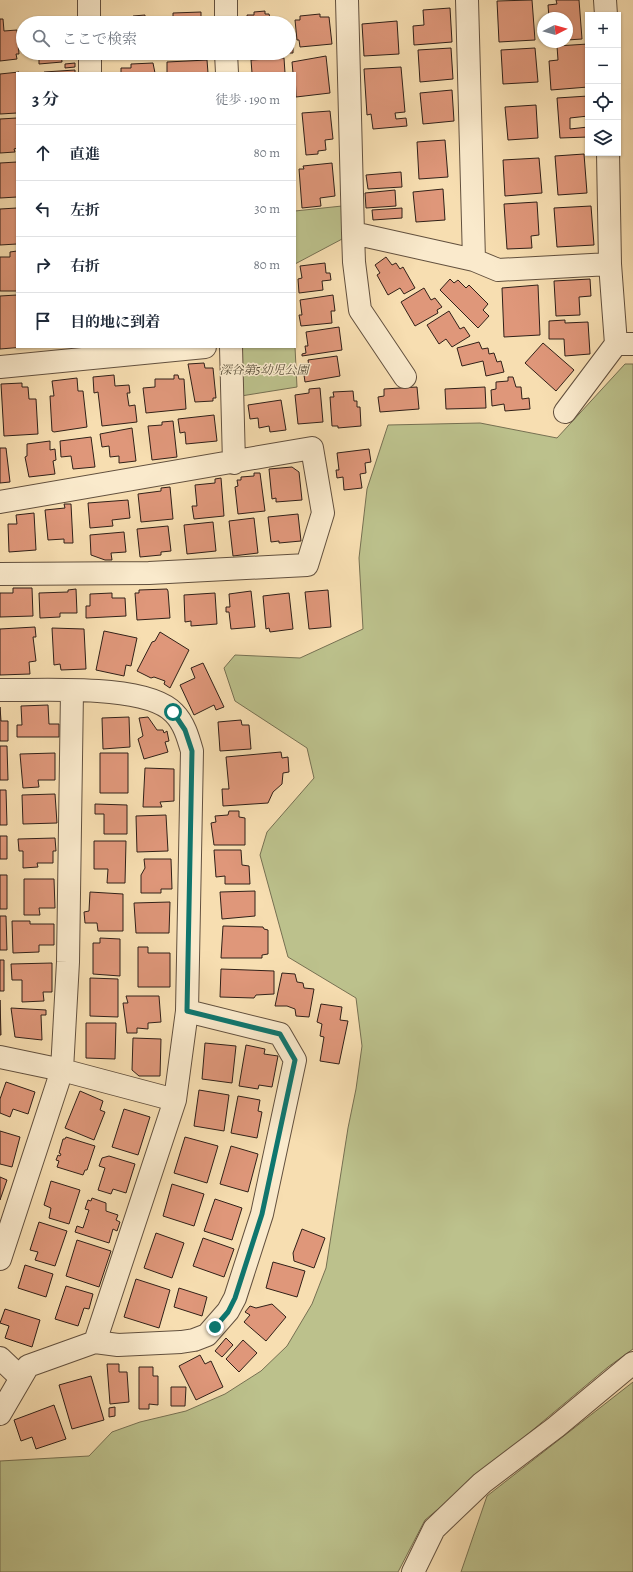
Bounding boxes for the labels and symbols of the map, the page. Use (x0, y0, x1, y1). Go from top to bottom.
north arrow (537, 12, 573, 48)
park label: 深谷第5幼児公園 (220, 362, 310, 378)
route start (164, 703, 182, 721)
route end (206, 1318, 224, 1336)

